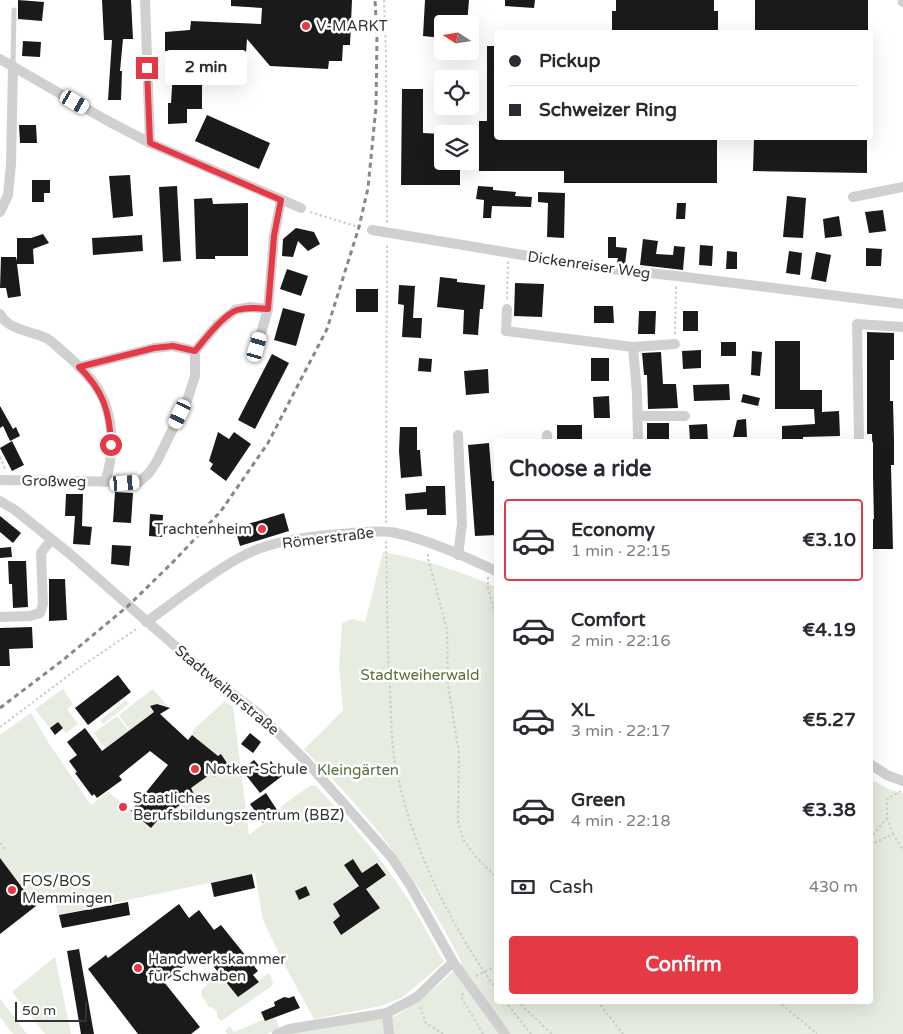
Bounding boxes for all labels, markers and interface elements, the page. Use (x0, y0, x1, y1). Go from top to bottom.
north arrow (434, 15, 479, 60)
map controls (434, 15, 479, 170)
place label: V-MARKT (316, 17, 388, 35)
marker: V-MARKT (300, 20, 312, 32)
callout: 2 min (164, 50, 247, 86)
text: Pickup (539, 50, 600, 72)
route end (136, 57, 158, 79)
text: 2 min (185, 57, 227, 77)
button: locate (434, 70, 479, 115)
car (58, 88, 91, 116)
text: Schweizer Ring (539, 99, 677, 121)
button: layers (434, 125, 479, 170)
street label: Dickenreiser Weg (526, 247, 652, 283)
car (245, 331, 268, 363)
car (166, 397, 193, 431)
route start (100, 434, 122, 456)
text: Choose a ride (509, 456, 652, 482)
street label: Großweg (21, 471, 87, 491)
car (109, 474, 140, 492)
icon: car (511, 518, 556, 563)
text: Economy (571, 519, 655, 541)
place label: Trachtenheim (154, 520, 252, 538)
marker: Trachtenheim (256, 523, 268, 535)
street label: Römerstraße (281, 523, 375, 553)
text: €3.10 (802, 529, 856, 551)
text: 1 min · 22:15 (571, 541, 670, 561)
icon: car (511, 608, 556, 653)
text: Comfort (571, 609, 645, 631)
text: €4.19 (802, 619, 856, 641)
text: 2 min · 22:16 (571, 631, 670, 651)
street label: Stadtweiherstraße (171, 641, 283, 739)
park label: Stadtweiherwald (361, 666, 479, 684)
icon: car (511, 698, 556, 743)
text: XL (571, 699, 595, 721)
text: €5.27 (802, 709, 856, 731)
text: 3 min · 22:17 (571, 721, 670, 741)
place label: Notker-Schule (205, 760, 307, 778)
park label: Kleingärten (317, 761, 399, 779)
marker: Notker-Schule (189, 763, 201, 775)
icon: car (511, 788, 556, 833)
place label: Staatliches Berufsbildungszentrum (BBZ) (133, 789, 344, 824)
text: Green (571, 789, 625, 811)
text: €3.38 (802, 799, 856, 821)
marker: Staatliches Berufsbildungszentrum (BBZ) (117, 801, 129, 813)
text: 4 min · 22:18 (571, 811, 670, 831)
place label: FOS/BOS Memmingen (22, 872, 112, 907)
icon: cash (509, 873, 537, 901)
text: Cash (549, 876, 594, 898)
text: 430 m (809, 877, 858, 897)
marker: FOS/BOS Memmingen (6, 884, 18, 896)
button: Confirm (509, 936, 858, 994)
place label: Handwerkskammer für Schwaben (148, 950, 286, 985)
marker: Handwerkskammer für Schwaben (132, 962, 144, 974)
scale bar (15, 999, 88, 1022)
text: 50 m (22, 1002, 56, 1019)

